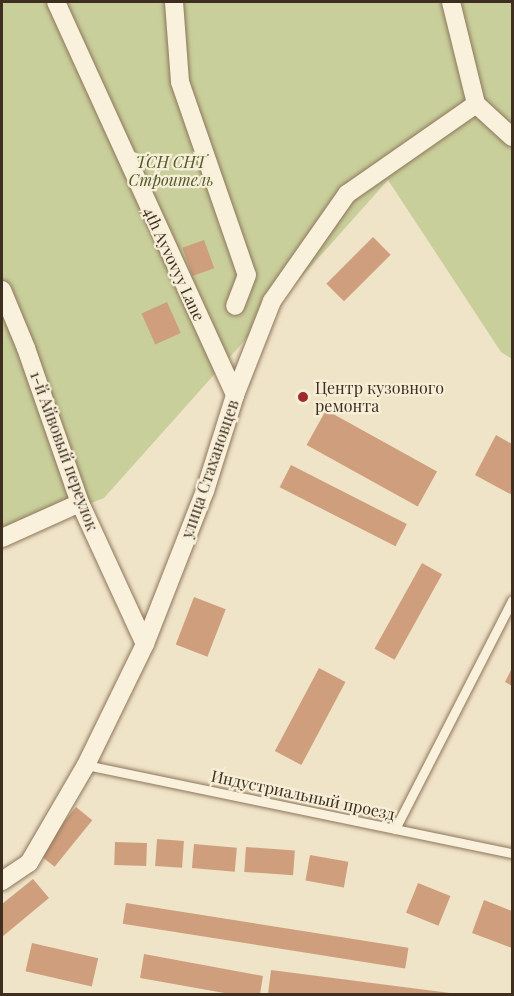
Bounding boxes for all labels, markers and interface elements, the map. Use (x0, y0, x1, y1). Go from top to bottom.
park label: ТСН СНТ Строитель (128, 152, 214, 190)
street label: 4th Ayvovyy Lane (139, 204, 209, 324)
street label: 1-й Айвовый переулок (26, 369, 102, 533)
place label: Центр кузовного ремонта (315, 378, 444, 416)
marker: Центр кузовного ремонта (296, 390, 310, 404)
street label: улица Стахановцев (177, 397, 243, 541)
street label: Индустриальный проезд (209, 766, 397, 824)

